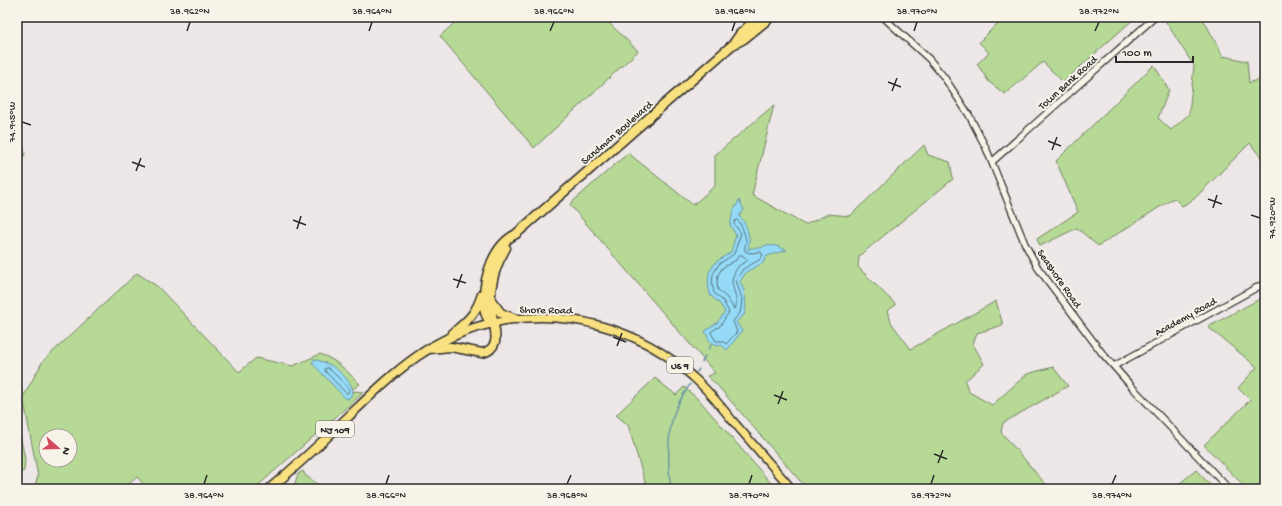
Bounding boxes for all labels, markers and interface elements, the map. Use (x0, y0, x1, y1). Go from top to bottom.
text: 38.962°N (169, 6, 210, 18)
text: 38.964°N (351, 6, 392, 18)
text: 38.966°N (533, 6, 574, 18)
text: 38.968°N (714, 6, 756, 18)
text: 38.970°N (896, 6, 938, 18)
text: 38.972°N (1078, 6, 1119, 18)
scale bar (1116, 38, 1193, 64)
text: 100 m (1121, 47, 1152, 61)
street label: Town Bank Road (1036, 53, 1101, 114)
street label: Sandman Boulevard (579, 98, 657, 168)
text: 74.915°W (7, 101, 19, 143)
text: 74.920°W (1267, 197, 1279, 240)
street label: Seashore Road (1034, 248, 1084, 312)
street label: Academy Road (1153, 295, 1220, 340)
street label: Shore Road (519, 305, 574, 317)
road number: US 9 (667, 357, 693, 373)
road number: NJ 109 (316, 421, 354, 437)
north arrow (38, 428, 78, 468)
text: N (59, 445, 72, 456)
text: 38.964°N (183, 490, 224, 502)
text: 38.966°N (365, 490, 406, 502)
text: 38.968°N (546, 490, 588, 502)
text: 38.970°N (728, 490, 770, 502)
text: 38.972°N (910, 490, 951, 502)
text: 38.974°N (1091, 490, 1132, 502)

